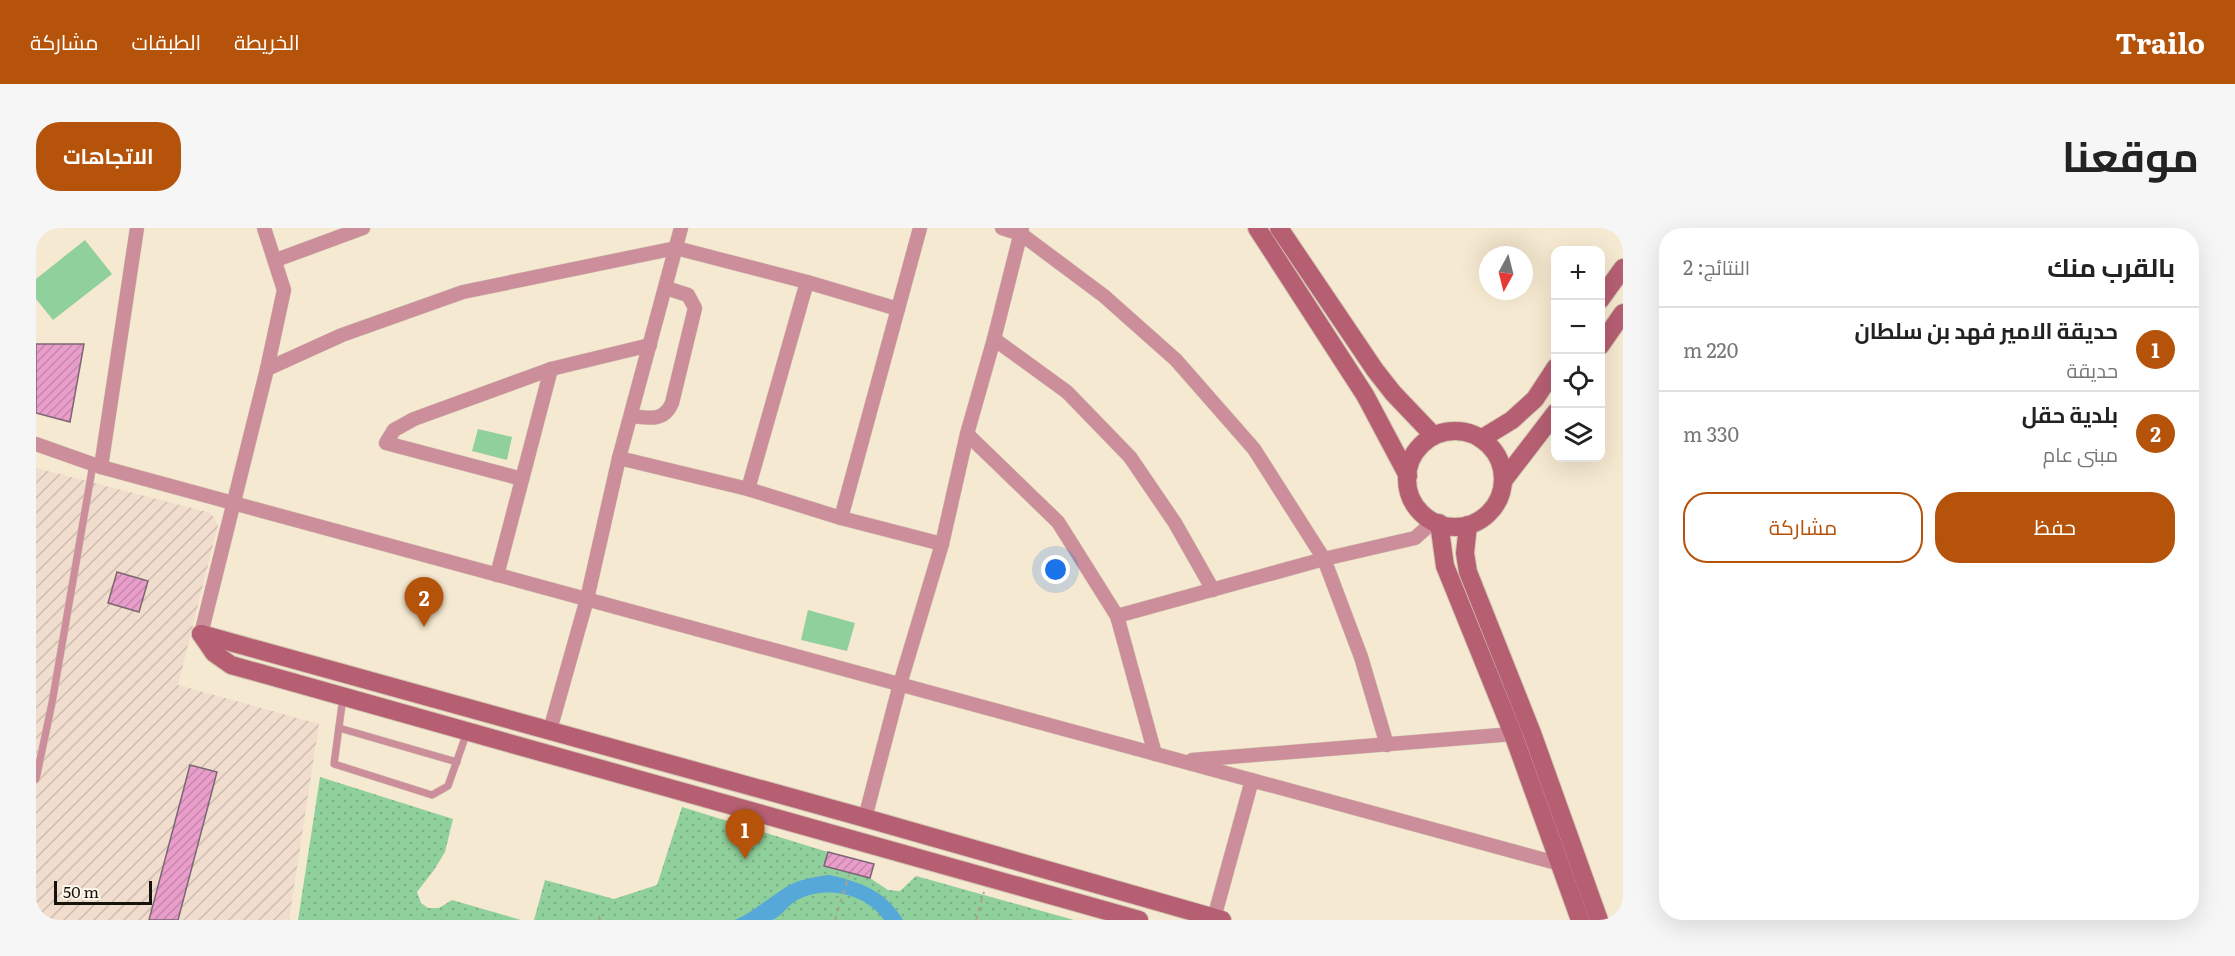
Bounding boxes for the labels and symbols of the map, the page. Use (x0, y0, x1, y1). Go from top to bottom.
north arrow (1479, 246, 1533, 300)
your location (1041, 555, 1070, 584)
pin: 2 (404, 578, 444, 627)
pin: 1 (726, 810, 764, 859)
scale bar (54, 878, 152, 906)

